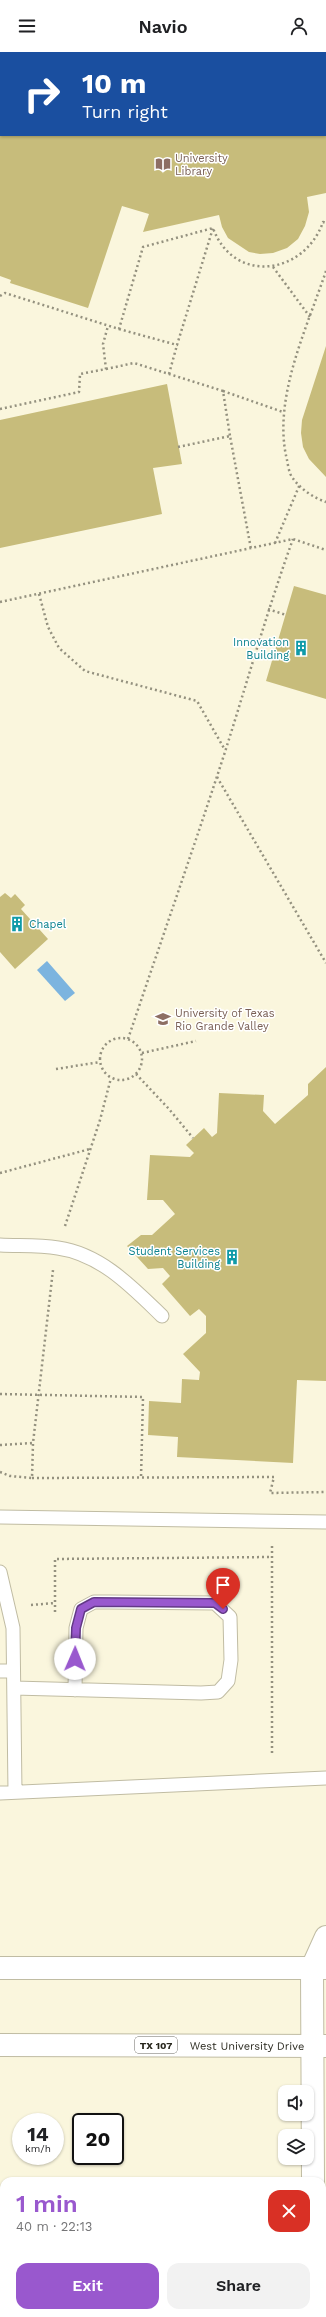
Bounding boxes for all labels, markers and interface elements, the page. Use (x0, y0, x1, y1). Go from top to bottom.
icon: menu (16, 15, 38, 37)
icon: person (288, 15, 310, 37)
text: Navio (139, 16, 187, 37)
text: 10 m (82, 67, 146, 100)
icon: right (16, 68, 68, 120)
text: Turn right (82, 101, 168, 122)
place label: University Library (175, 152, 228, 178)
library icon: University Library (154, 155, 172, 173)
place label: Innovation Building (233, 636, 289, 662)
building icon: Innovation Building (292, 639, 310, 657)
building icon: Chapel (8, 915, 26, 933)
place label: Chapel (29, 918, 67, 931)
place label: University of Texas Rio Grande Valley (175, 1007, 275, 1033)
school or university icon: University of Texas Rio Grande Valley (154, 1010, 172, 1028)
place label: Student Services Building (128, 1245, 220, 1271)
building icon: Student Services Building (223, 1248, 241, 1266)
pin (206, 1568, 240, 1609)
icon: arrive (212, 1574, 234, 1596)
position arrow (54, 1638, 96, 1680)
road number: TX 107 (135, 2037, 177, 2053)
street label: West University Drive (190, 2040, 304, 2053)
map controls (278, 2085, 314, 2165)
button: sound (278, 2085, 314, 2121)
speed limit sign: 20 (72, 2113, 124, 2165)
text: 14 (27, 2122, 49, 2146)
button: layers (278, 2129, 314, 2165)
text: km/h (25, 2143, 51, 2154)
text: 1 min (16, 2190, 78, 2218)
button: close (268, 2190, 310, 2232)
text: 40 m · 22:13 (16, 2219, 92, 2234)
button: Exit (16, 2263, 159, 2309)
button: Share (167, 2263, 310, 2309)

